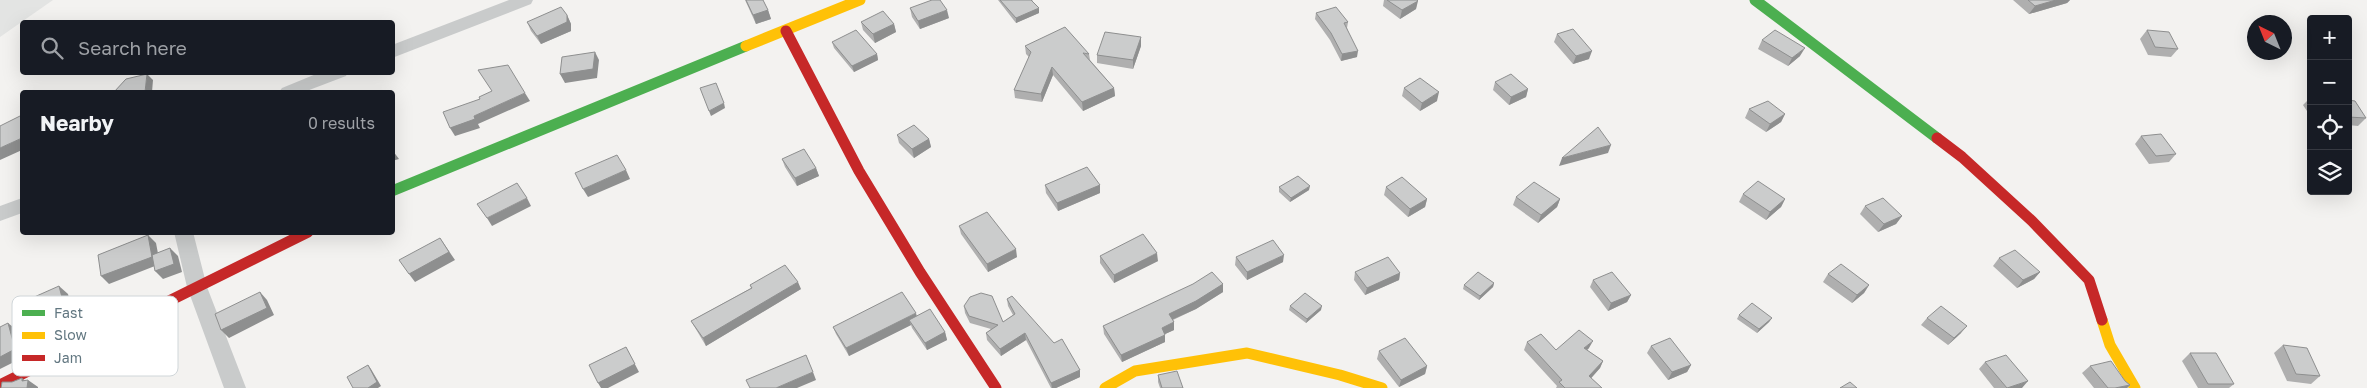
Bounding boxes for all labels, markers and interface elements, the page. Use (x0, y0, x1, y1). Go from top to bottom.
north arrow (2247, 15, 2292, 60)
map controls (2307, 15, 2352, 195)
button: + (2307, 15, 2352, 60)
search box (20, 20, 395, 75)
icon: search (38, 34, 66, 62)
text: Search here (78, 36, 187, 59)
button: − (2307, 60, 2352, 105)
button: locate (2307, 105, 2352, 150)
text: Nearby (40, 110, 114, 136)
text: 0 results (308, 113, 375, 133)
button: layers (2307, 150, 2352, 195)
legend (12, 296, 178, 376)
text: Fast (54, 304, 83, 321)
text: Slow (54, 326, 87, 343)
text: Jam (54, 349, 82, 366)

